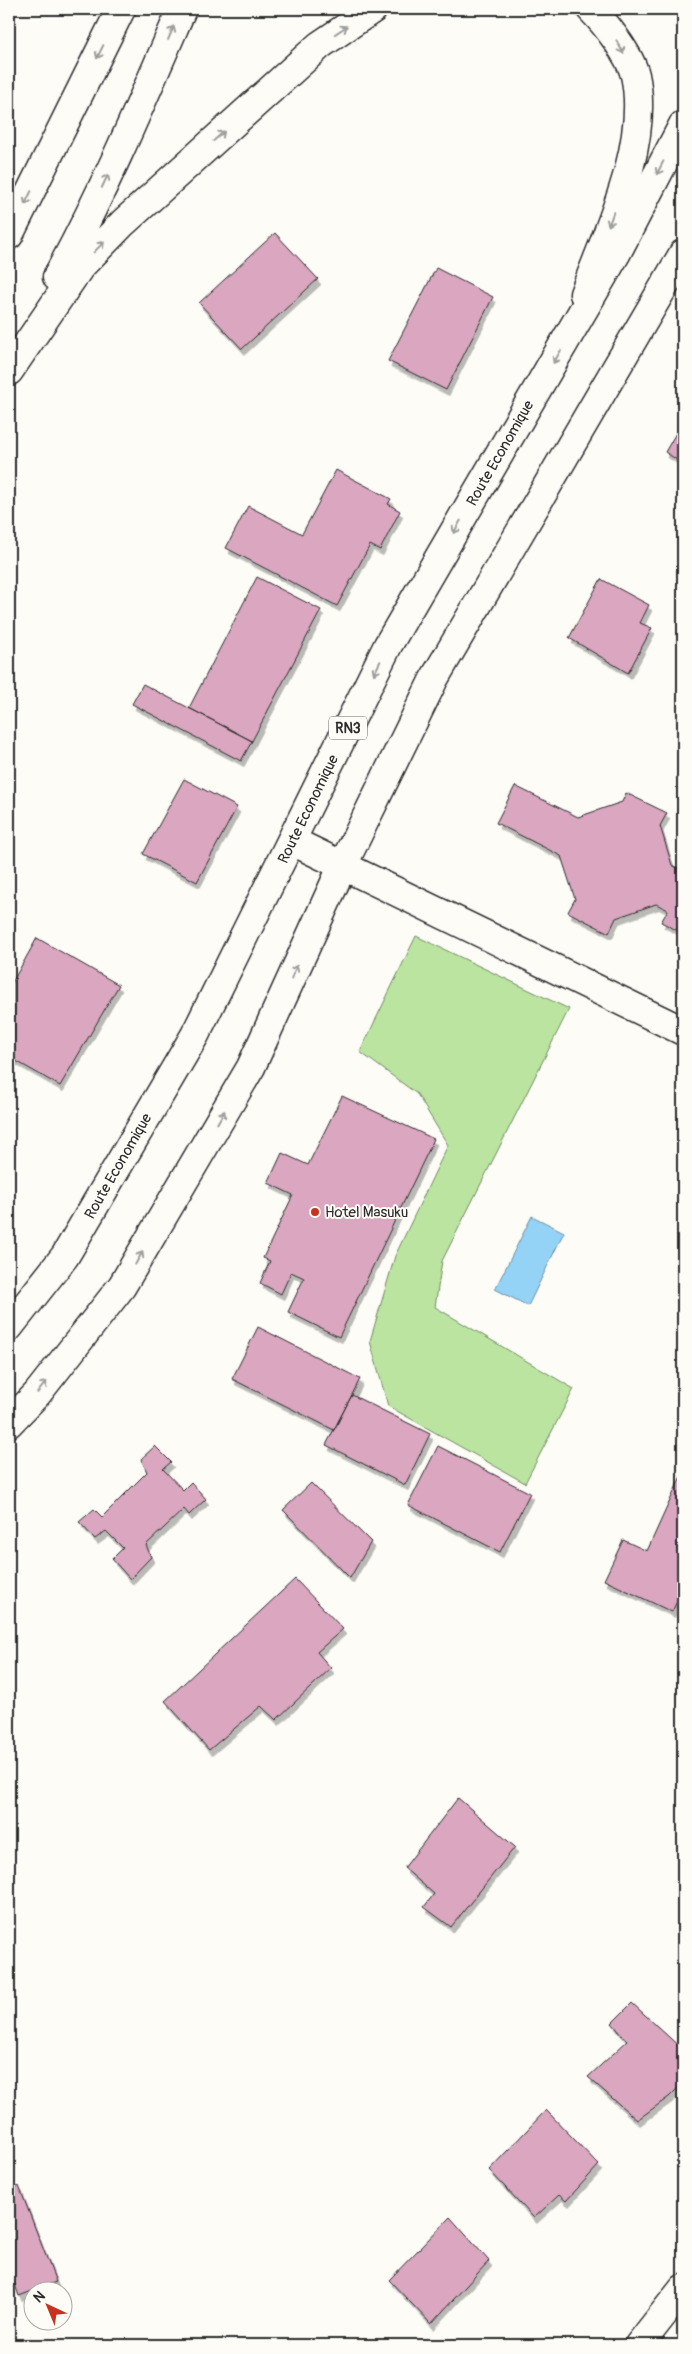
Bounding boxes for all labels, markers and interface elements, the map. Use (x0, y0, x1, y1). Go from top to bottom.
one-way arrow (334, 25, 348, 35)
one-way arrow (167, 26, 177, 41)
one-way arrow (616, 39, 625, 54)
one-way arrow (95, 45, 105, 60)
one-way arrow (212, 131, 225, 142)
one-way arrow (655, 160, 664, 175)
one-way arrow (100, 174, 110, 189)
one-way arrow (23, 190, 32, 205)
one-way arrow (606, 211, 615, 227)
one-way arrow (93, 241, 105, 253)
one-way arrow (551, 349, 561, 363)
street label: Route Economique (463, 397, 539, 509)
one-way arrow (452, 520, 462, 535)
one-way arrow (372, 661, 382, 676)
road number: RN3 (329, 716, 367, 740)
street label: Route Economique (274, 751, 343, 867)
one-way arrow (290, 965, 299, 980)
street label: Route Economique (81, 1110, 157, 1222)
one-way arrow (217, 1111, 227, 1125)
place label: Hotel Masuku (325, 1203, 408, 1222)
marker: Hotel Masuku (309, 1206, 321, 1218)
one-way arrow (135, 1251, 145, 1265)
one-way arrow (36, 1381, 47, 1394)
north arrow (22, 2282, 72, 2332)
text: N (30, 2288, 49, 2306)

